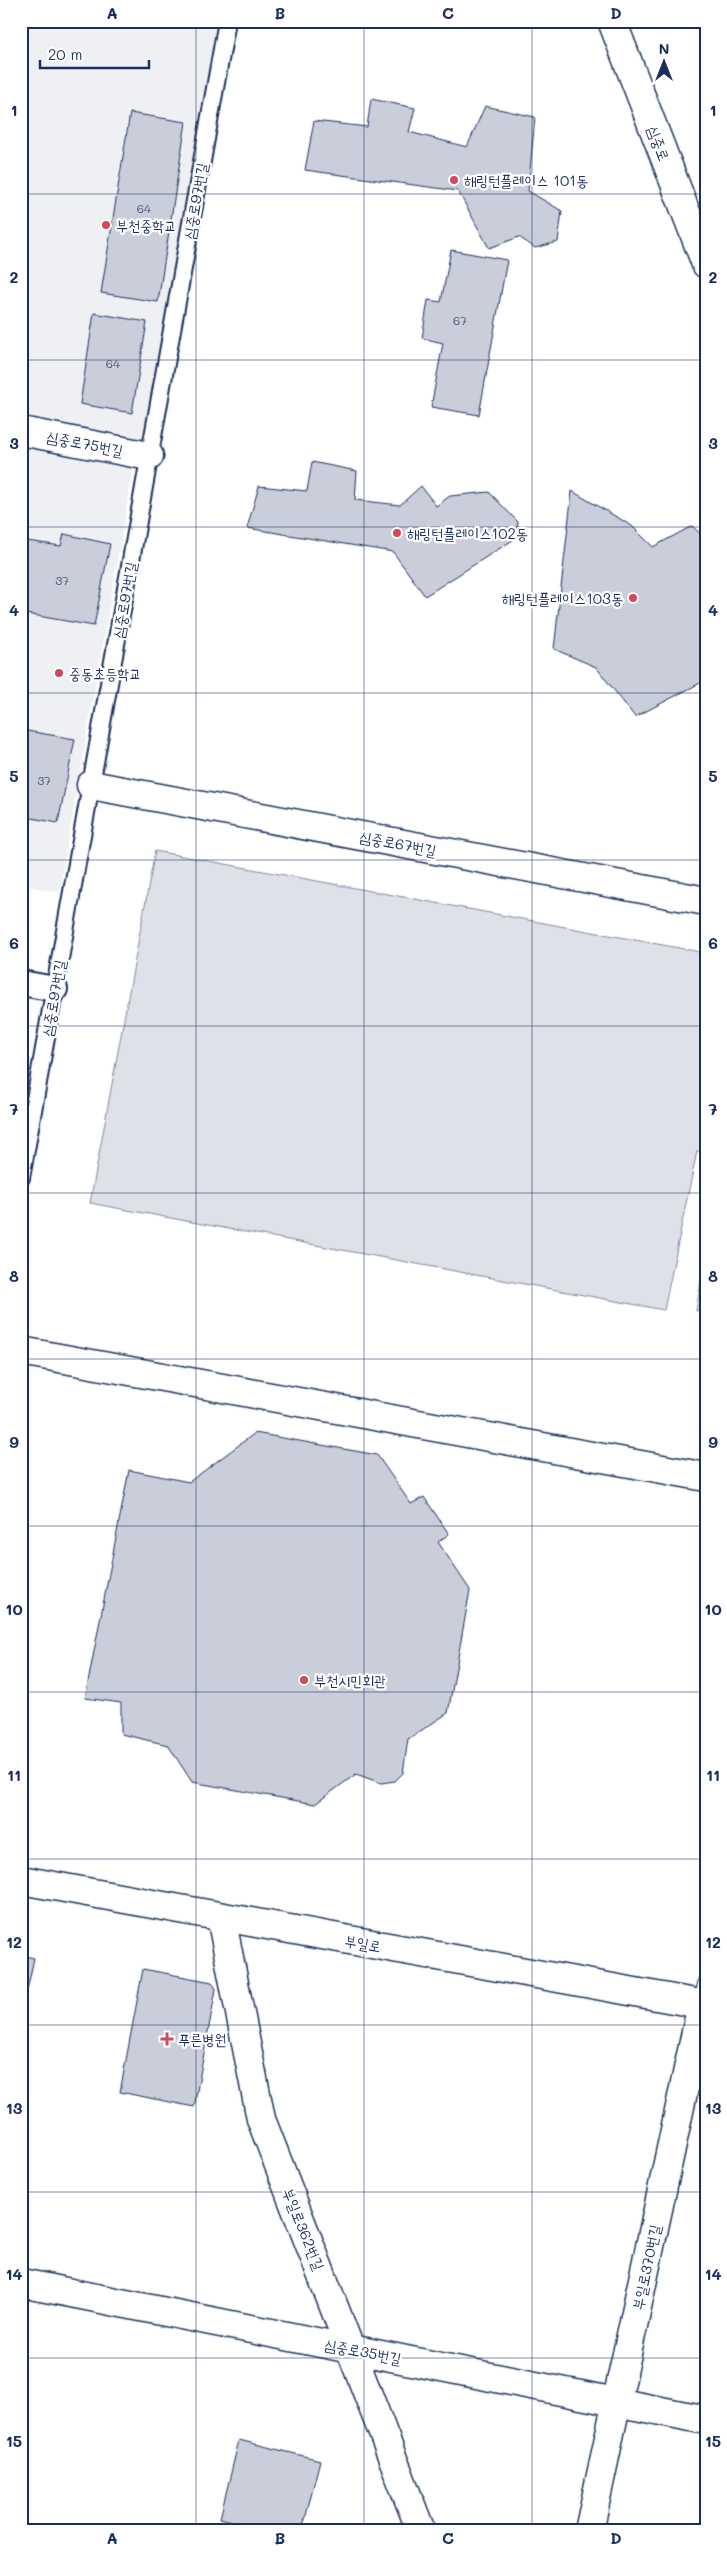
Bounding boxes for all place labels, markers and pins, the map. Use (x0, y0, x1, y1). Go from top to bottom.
place label: 해링턴플레이스 101동 (464, 170, 588, 190)
marker: 해링턴플레이스 101동 (448, 174, 460, 186)
place label: 부천중학교 (116, 215, 176, 235)
marker: 부천중학교 (100, 219, 112, 231)
place label: 해링턴플레이스102동 (407, 523, 528, 543)
marker: 해링턴플레이스102동 (391, 527, 403, 539)
place label: 해링턴플레이스103동 (502, 588, 623, 608)
marker: 해링턴플레이스103동 (627, 592, 639, 604)
place label: 중동초등학교 (69, 663, 141, 683)
marker: 중동초등학교 (53, 667, 65, 679)
place label: 부천시민회관 (314, 1670, 386, 1690)
marker: 부천시민회관 (298, 1674, 310, 1686)
place label: 푸른병원 (178, 2029, 226, 2049)
marker: 푸른병원 (160, 2032, 174, 2046)

